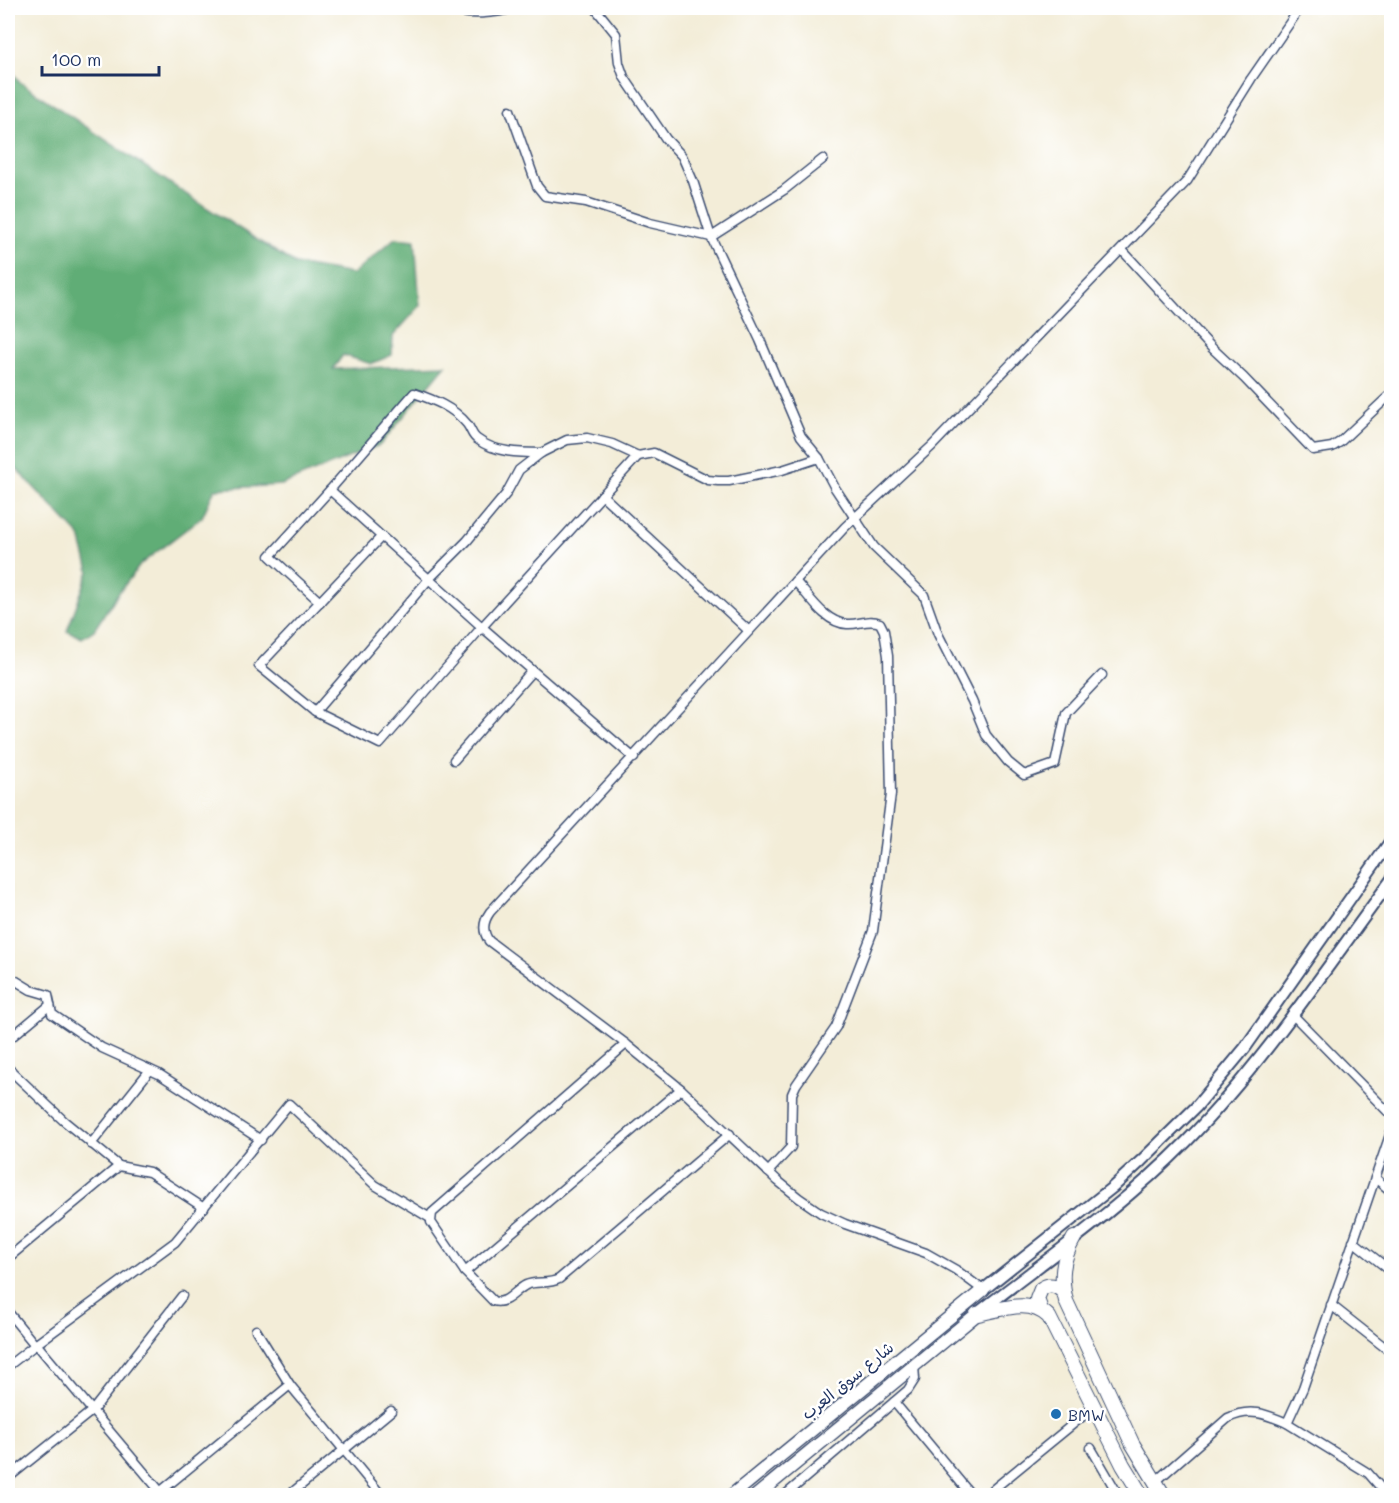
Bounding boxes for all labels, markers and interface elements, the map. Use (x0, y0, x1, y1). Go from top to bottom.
scale bar (42, 39, 159, 77)
text: 100 m (51, 47, 101, 71)
street label: شارع سوق العرب (797, 1336, 899, 1425)
place label: BMW (1068, 1404, 1105, 1425)
marker: BMW (1049, 1407, 1063, 1421)

